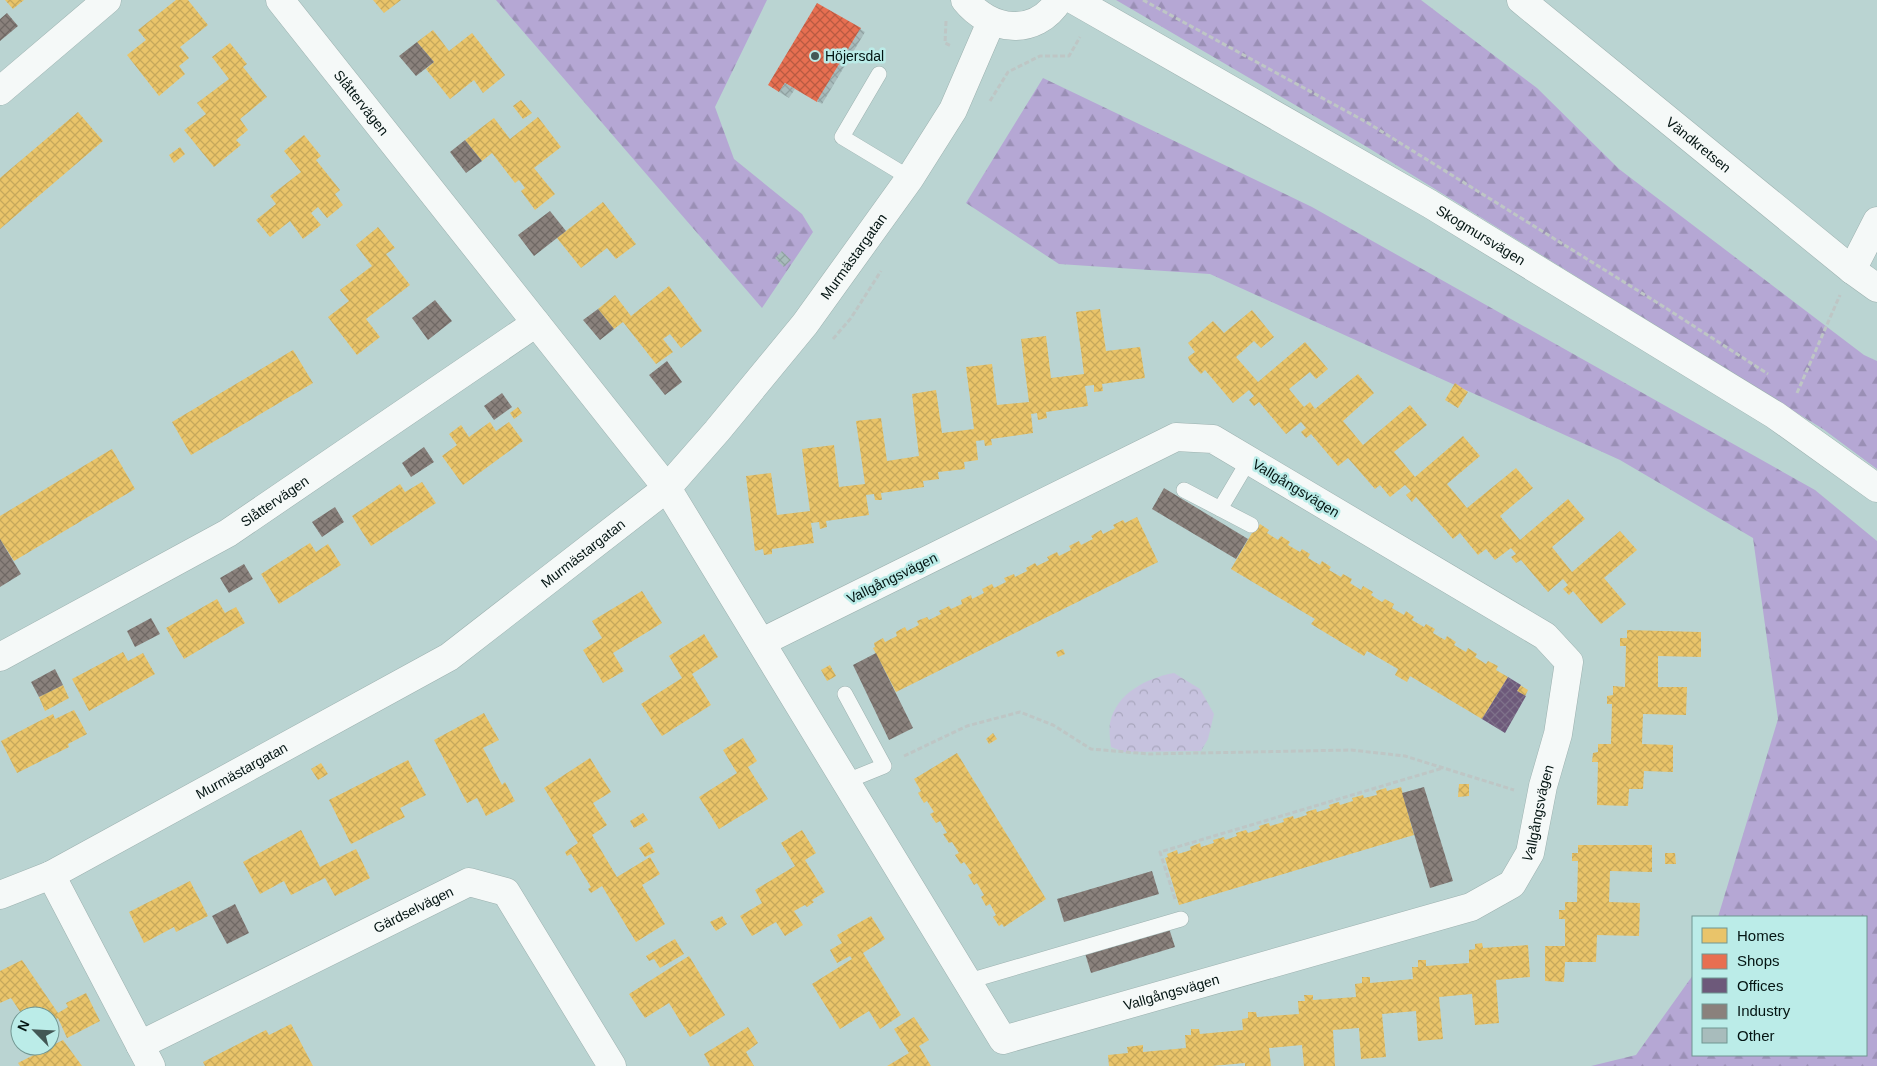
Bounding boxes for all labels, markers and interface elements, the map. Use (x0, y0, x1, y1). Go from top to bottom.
place label: Höjersdal (825, 48, 884, 64)
marker: Höjersdal (809, 50, 821, 62)
street label: Slåttervägen (331, 67, 392, 138)
street label: Vändkretsen (1663, 114, 1734, 176)
street label: Skogmursvägen (1434, 202, 1528, 268)
street label: Murmästargatan (817, 210, 890, 303)
street label: Vallgångsvägen (1250, 456, 1342, 520)
street label: Slåttervägen (238, 472, 312, 530)
street label: Murmästargatan (538, 516, 628, 591)
street label: Vallgångsvägen (844, 549, 940, 607)
street label: Murmästargatan (193, 739, 290, 802)
street label: Vallgångsvägen (1519, 763, 1557, 865)
street label: Gärdselvägen (371, 883, 456, 936)
legend (1692, 916, 1867, 1056)
text: Homes (1737, 927, 1785, 944)
text: Shops (1737, 952, 1780, 969)
street label: Vallgångsvägen (1122, 971, 1221, 1013)
text: Offices (1737, 977, 1783, 994)
text: Industry (1737, 1002, 1791, 1019)
north arrow (10, 1006, 60, 1056)
text: N (14, 1018, 32, 1034)
text: Other (1737, 1027, 1775, 1044)

